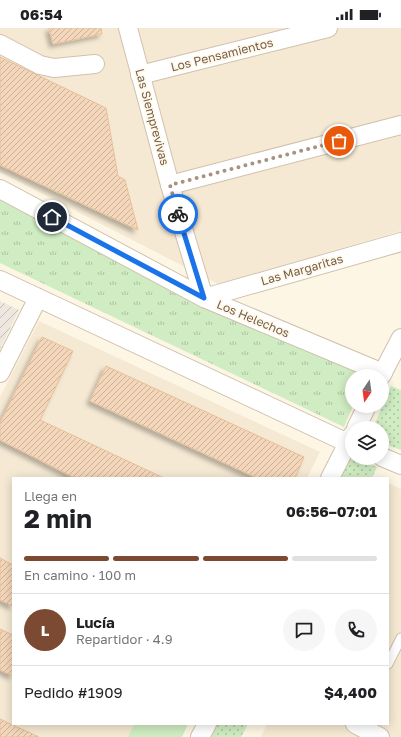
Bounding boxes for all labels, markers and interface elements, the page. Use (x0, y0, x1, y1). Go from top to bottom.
text: 06:54 (20, 5, 63, 23)
street label: Los Pensamientos (169, 35, 275, 74)
street label: Las Siemprevivas (132, 67, 173, 167)
pin (322, 124, 356, 158)
icon: bag (328, 130, 350, 152)
courier (158, 194, 198, 234)
pin (35, 200, 69, 234)
icon: bike (167, 203, 189, 225)
icon: home (41, 206, 63, 228)
street label: Las Margaritas (259, 251, 345, 288)
street label: Los Helechos (215, 296, 292, 341)
north arrow (345, 369, 389, 413)
map controls (345, 369, 389, 465)
button: layers (345, 421, 389, 465)
text: Llega en (24, 488, 77, 504)
text: 06:56–07:01 (286, 502, 377, 520)
text: 2 min (24, 503, 92, 534)
text: En camino · 100 m (24, 567, 136, 583)
button: chat (283, 609, 325, 651)
button: phone (335, 609, 377, 651)
text: Lucía (76, 613, 115, 631)
text: L (41, 621, 49, 639)
text: Repartidor · 4.9 (76, 631, 173, 647)
text: Pedido #1909 (24, 683, 123, 701)
text: $4,400 (324, 683, 377, 701)

